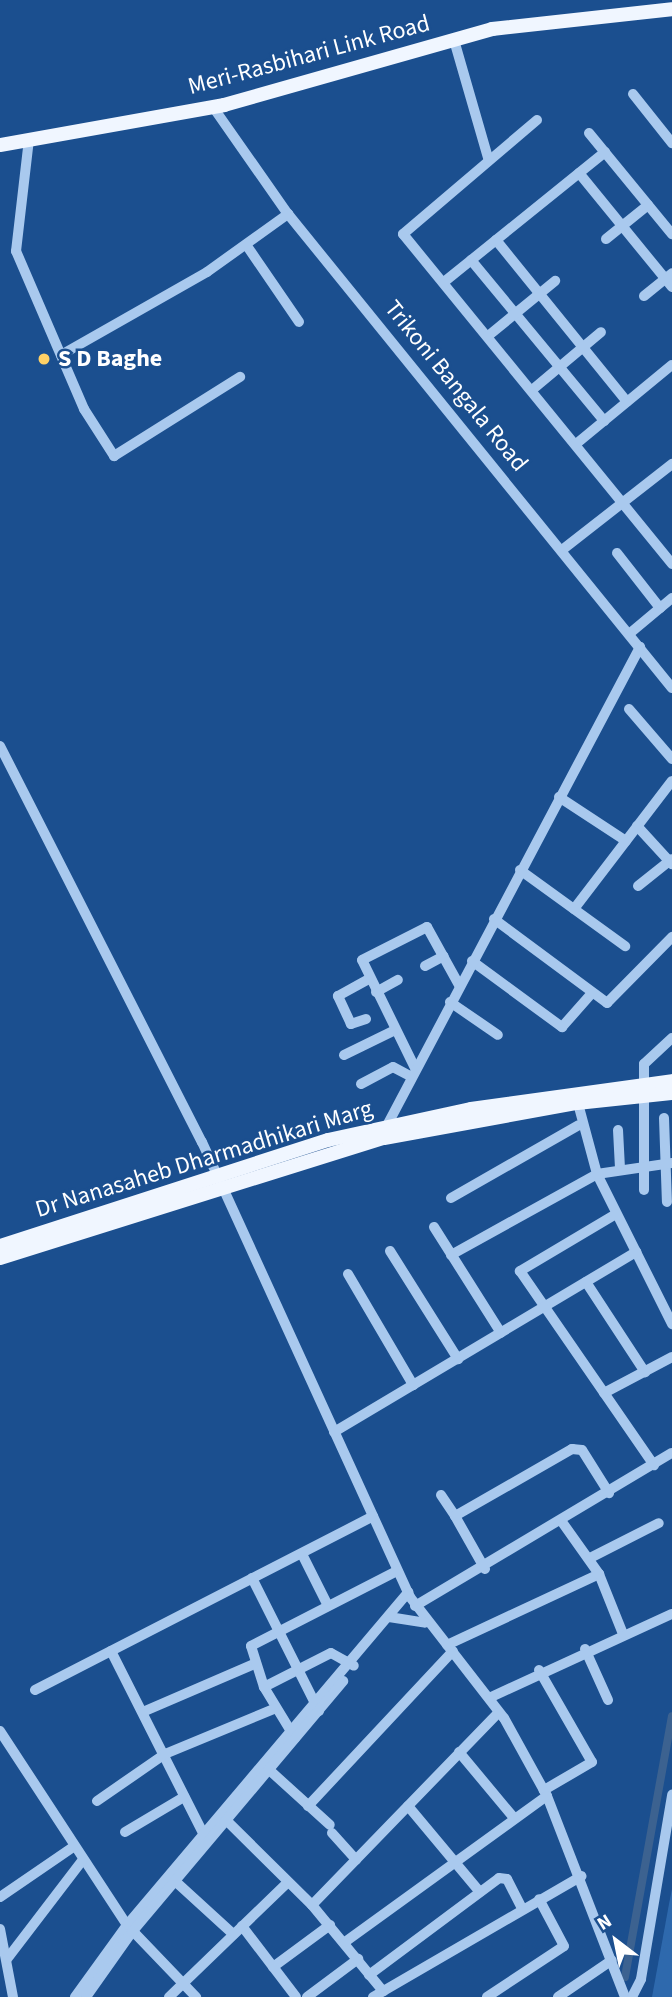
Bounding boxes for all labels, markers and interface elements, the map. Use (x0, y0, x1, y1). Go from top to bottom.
street label: Meri-Rasbihari Link Road (185, 9, 433, 101)
street label: Trikoni Bangala Road (378, 295, 534, 477)
place label: S D Baghe (58, 345, 162, 373)
marker: S D Baghe (36, 351, 52, 367)
street label: Dr Nanasaheb Dharmadhikari Marg (32, 1094, 376, 1224)
north arrow (581, 1906, 651, 1976)
text: N (592, 1908, 617, 1938)

